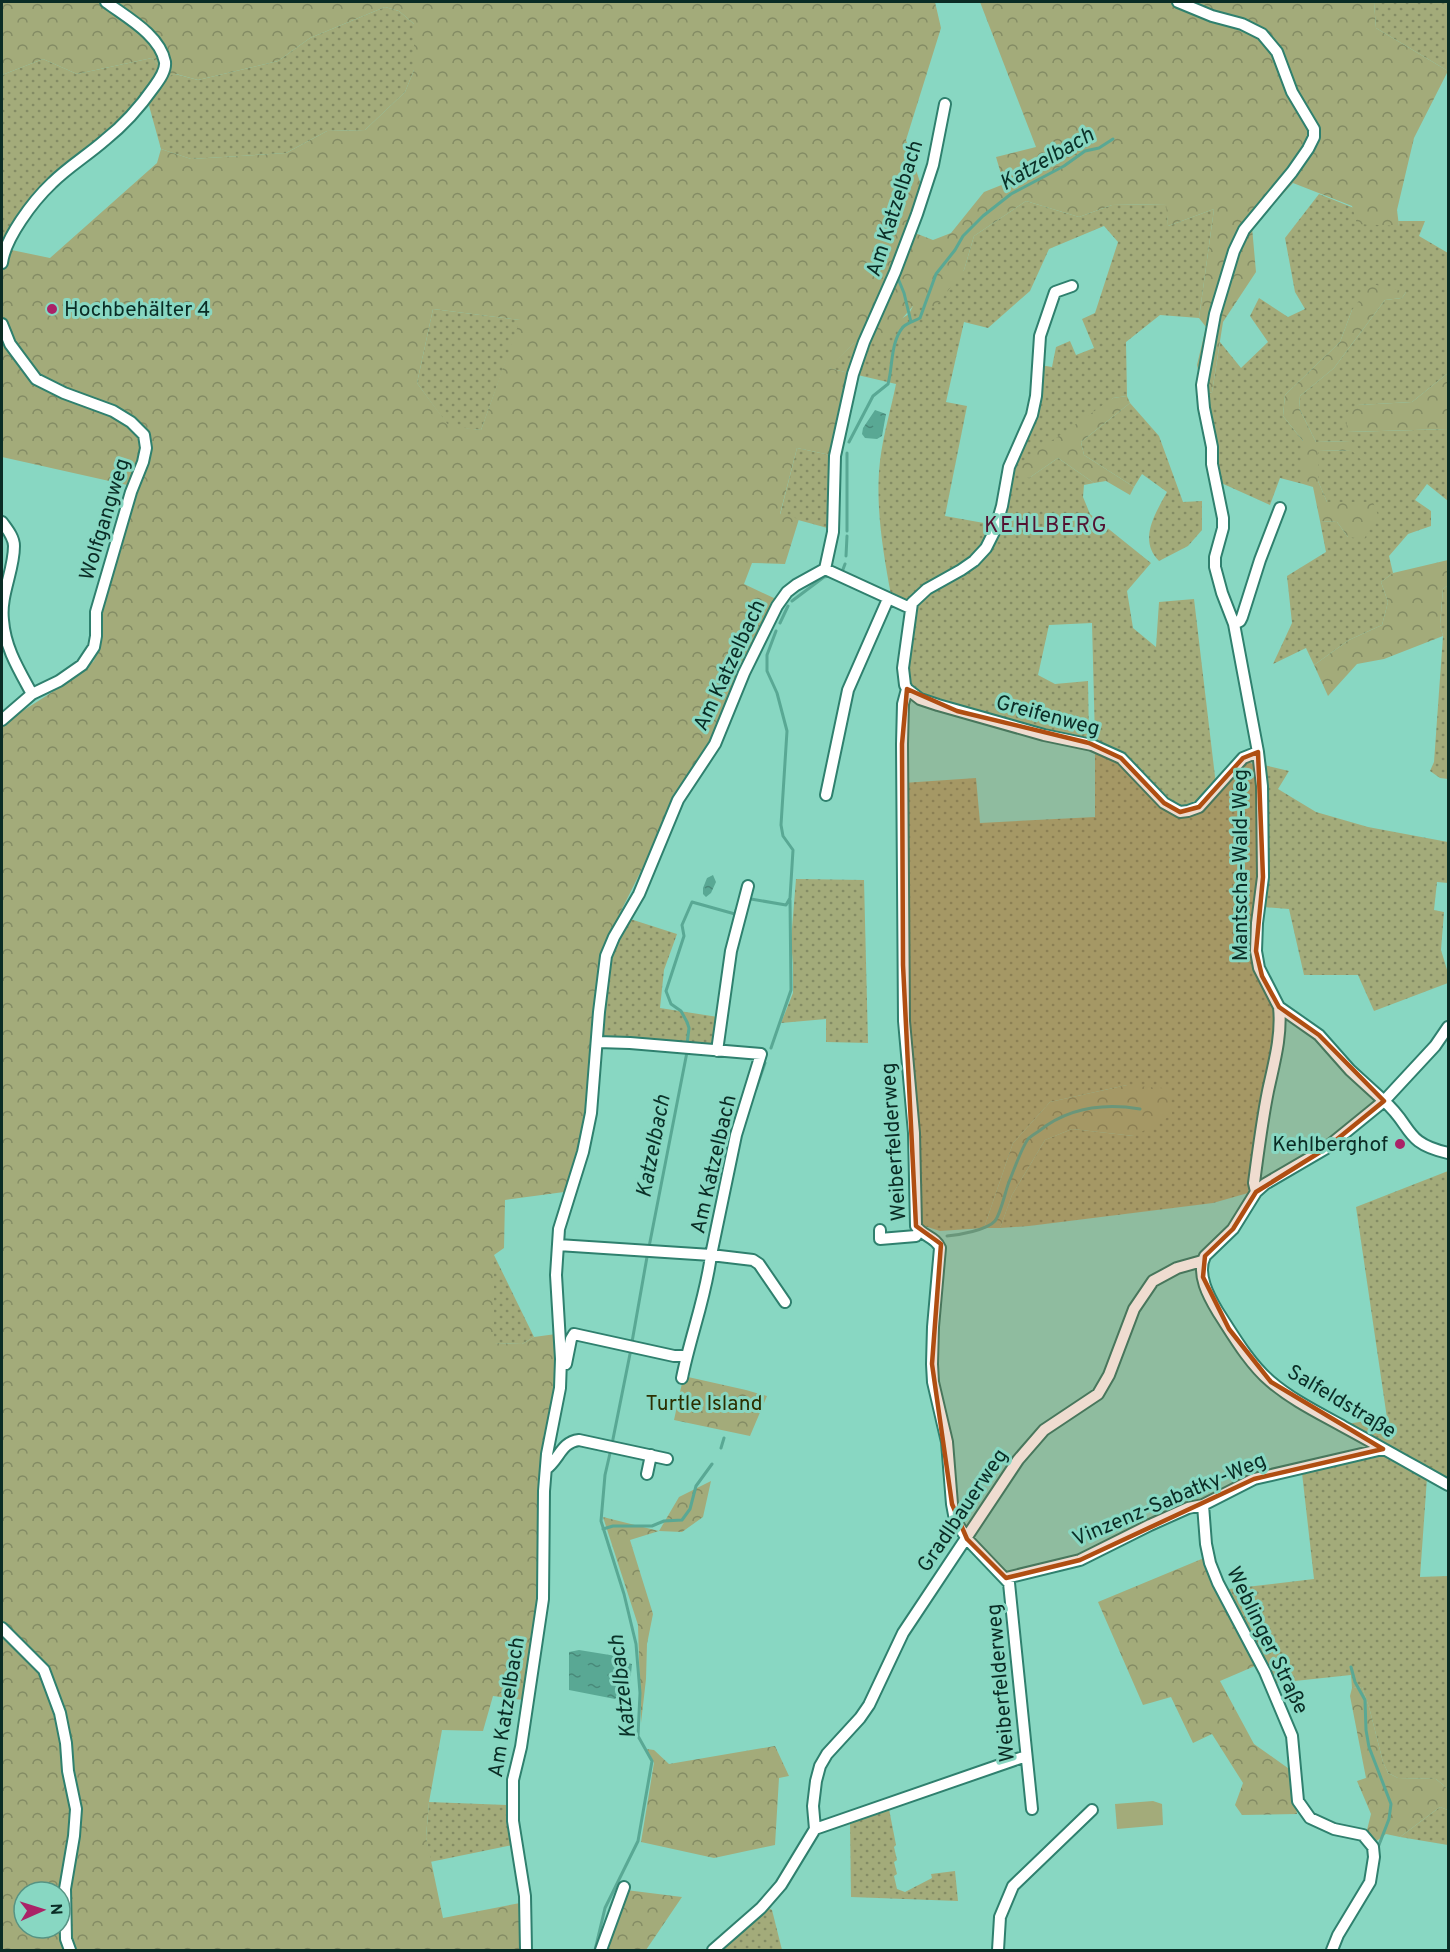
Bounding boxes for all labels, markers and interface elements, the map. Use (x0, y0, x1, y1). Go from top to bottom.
water label: Katzelbach (995, 122, 1099, 198)
street label: Am Katzelbach (861, 137, 930, 280)
place label: Hochbehälter 4 (64, 297, 210, 324)
marker: Hochbehälter 4 (45, 302, 59, 316)
street label: Wolfgangweg (74, 455, 137, 584)
district label: KEHLBERG (984, 513, 1108, 540)
street label: Am Katzelbach (688, 596, 773, 736)
street label: Greifenweg (993, 690, 1103, 743)
street label: Mantscha-Wald-Weg (1228, 769, 1255, 961)
street label: Weiberfelderweg (875, 1062, 914, 1222)
street label: Am Katzelbach (685, 1092, 744, 1237)
water label: Katzelbach (631, 1093, 678, 1200)
place label: Kehlberghof (1272, 1132, 1388, 1159)
marker: Kehlberghof (1393, 1137, 1407, 1151)
street label: Salfeldstraße (1282, 1359, 1401, 1445)
park label: Turtle Island (645, 1391, 763, 1418)
street label: Gradlbauerweg (912, 1444, 1015, 1578)
street label: Vinzenz-Sabatky-Weg (1069, 1447, 1270, 1553)
street label: Weblinger Straße (1219, 1562, 1314, 1719)
street label: Weiberfelderweg (981, 1603, 1022, 1763)
water label: Katzelbach (604, 1633, 643, 1740)
street label: Am Katzelbach (483, 1635, 532, 1779)
north arrow (12, 1880, 72, 1940)
text: N (45, 1903, 65, 1916)

